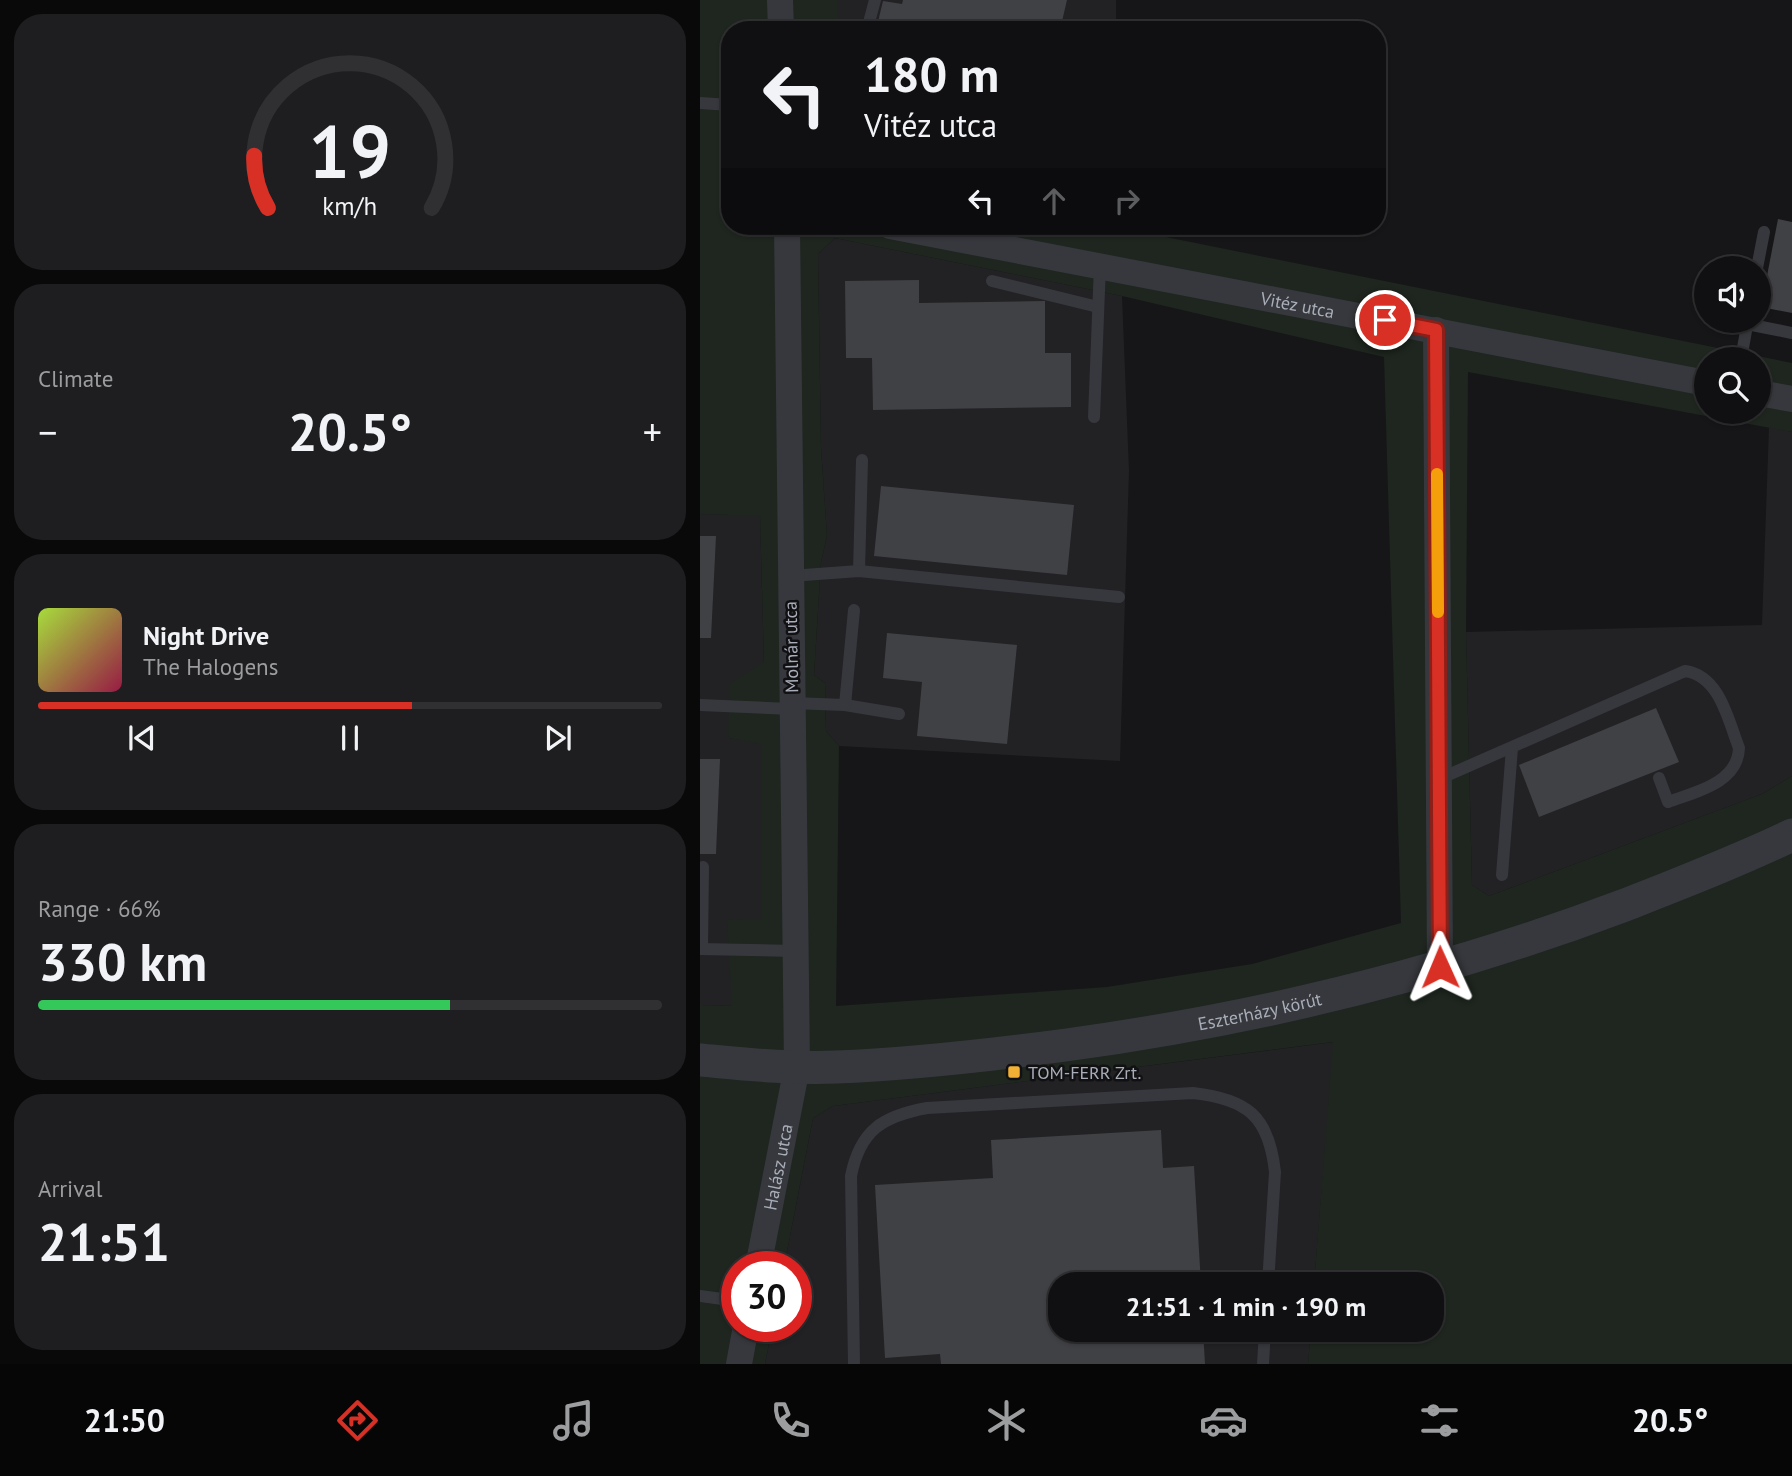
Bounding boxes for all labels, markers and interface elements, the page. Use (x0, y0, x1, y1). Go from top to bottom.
text: 180 m (864, 42, 999, 106)
icon: left (749, 49, 840, 140)
text: 19 (309, 104, 391, 198)
text: Vitéz utca (864, 104, 997, 146)
icon: left (962, 182, 1000, 220)
icon: ahead (1035, 182, 1073, 220)
icon: right (1108, 182, 1146, 220)
text: km/h (323, 190, 377, 222)
map controls (1694, 256, 1771, 424)
button: sound (1694, 256, 1771, 333)
street label: Vitéz utca (1258, 286, 1336, 323)
pin (1355, 290, 1415, 350)
icon: arrive (1366, 301, 1404, 339)
button: search (1694, 347, 1771, 424)
text: Climate (38, 364, 113, 393)
text: 20.5° (288, 398, 412, 465)
text: − (38, 407, 57, 456)
text: + (643, 407, 662, 456)
street label: Molnár utca (779, 601, 803, 693)
text: Night Drive (143, 619, 269, 652)
text: The Halogens (143, 652, 278, 681)
icon: previous (123, 719, 161, 757)
icon: pause (331, 719, 369, 757)
icon: next (539, 719, 577, 757)
text: Range · 66% (38, 894, 161, 923)
text: 330 km (38, 928, 207, 995)
position arrow (1403, 930, 1477, 1004)
street label: Eszterházy körút (1196, 987, 1324, 1035)
place label: TOM-FERR Zrt. (1028, 1061, 1141, 1084)
marker: TOM-FERR Zrt. (1006, 1064, 1022, 1080)
street label: Halász utca (758, 1122, 797, 1212)
text: Arrival (38, 1174, 102, 1203)
text: 21:51 (38, 1208, 170, 1275)
speed limit sign: 30 (721, 1251, 812, 1342)
text: 21:51 · 1 min · 190 m (1126, 1290, 1366, 1323)
icon: directions (333, 1396, 382, 1445)
icon: music (549, 1396, 598, 1445)
icon: phone (766, 1396, 815, 1445)
icon: climate (982, 1396, 1031, 1445)
icon: car (1199, 1396, 1248, 1445)
icon: filters (1415, 1396, 1464, 1445)
text: 21:50 (84, 1399, 165, 1441)
text: 20.5° (1632, 1399, 1708, 1441)

